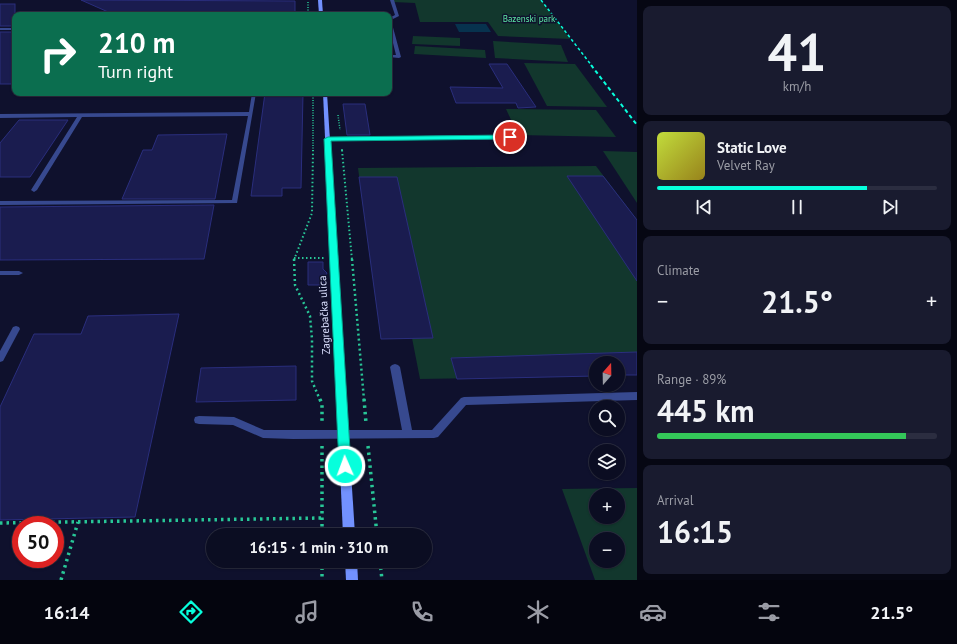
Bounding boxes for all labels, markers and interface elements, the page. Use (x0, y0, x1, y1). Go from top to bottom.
park label: Bazenski park (503, 13, 556, 24)
text: 41 (768, 18, 826, 85)
text: 210 m (98, 24, 175, 61)
icon: right (32, 28, 84, 80)
text: Turn right (98, 60, 173, 83)
text: km/h (783, 78, 811, 95)
pin (493, 120, 527, 154)
icon: arrive (499, 126, 521, 148)
text: Static Love (717, 138, 787, 157)
text: Velvet Ray (717, 157, 775, 174)
icon: previous (693, 196, 715, 218)
icon: pause (786, 196, 808, 218)
icon: next (879, 196, 901, 218)
text: Climate (657, 262, 700, 279)
street label: Zagrebačka ulica (315, 275, 333, 355)
text: 21.5° (761, 282, 833, 321)
text: − (657, 287, 668, 315)
text: + (926, 287, 937, 315)
north arrow (589, 356, 625, 392)
map controls (589, 356, 625, 568)
text: Range · 89% (657, 371, 726, 388)
text: 445 km (657, 391, 755, 430)
button: search (589, 400, 625, 436)
button: layers (589, 444, 625, 480)
position arrow (324, 445, 366, 487)
button: + (589, 488, 625, 524)
text: Arrival (657, 492, 693, 509)
text: 16:15 (657, 512, 733, 551)
speed limit sign: 50 (12, 516, 64, 568)
button: − (589, 532, 625, 568)
text: 16:15 · 1 min · 310 m (250, 538, 388, 557)
icon: directions (177, 598, 205, 626)
icon: music (293, 598, 321, 626)
icon: phone (408, 598, 436, 626)
icon: climate (524, 598, 552, 626)
icon: car (639, 598, 667, 626)
icon: filters (755, 598, 783, 626)
text: 16:14 (44, 601, 89, 624)
text: 21.5° (870, 601, 913, 624)

